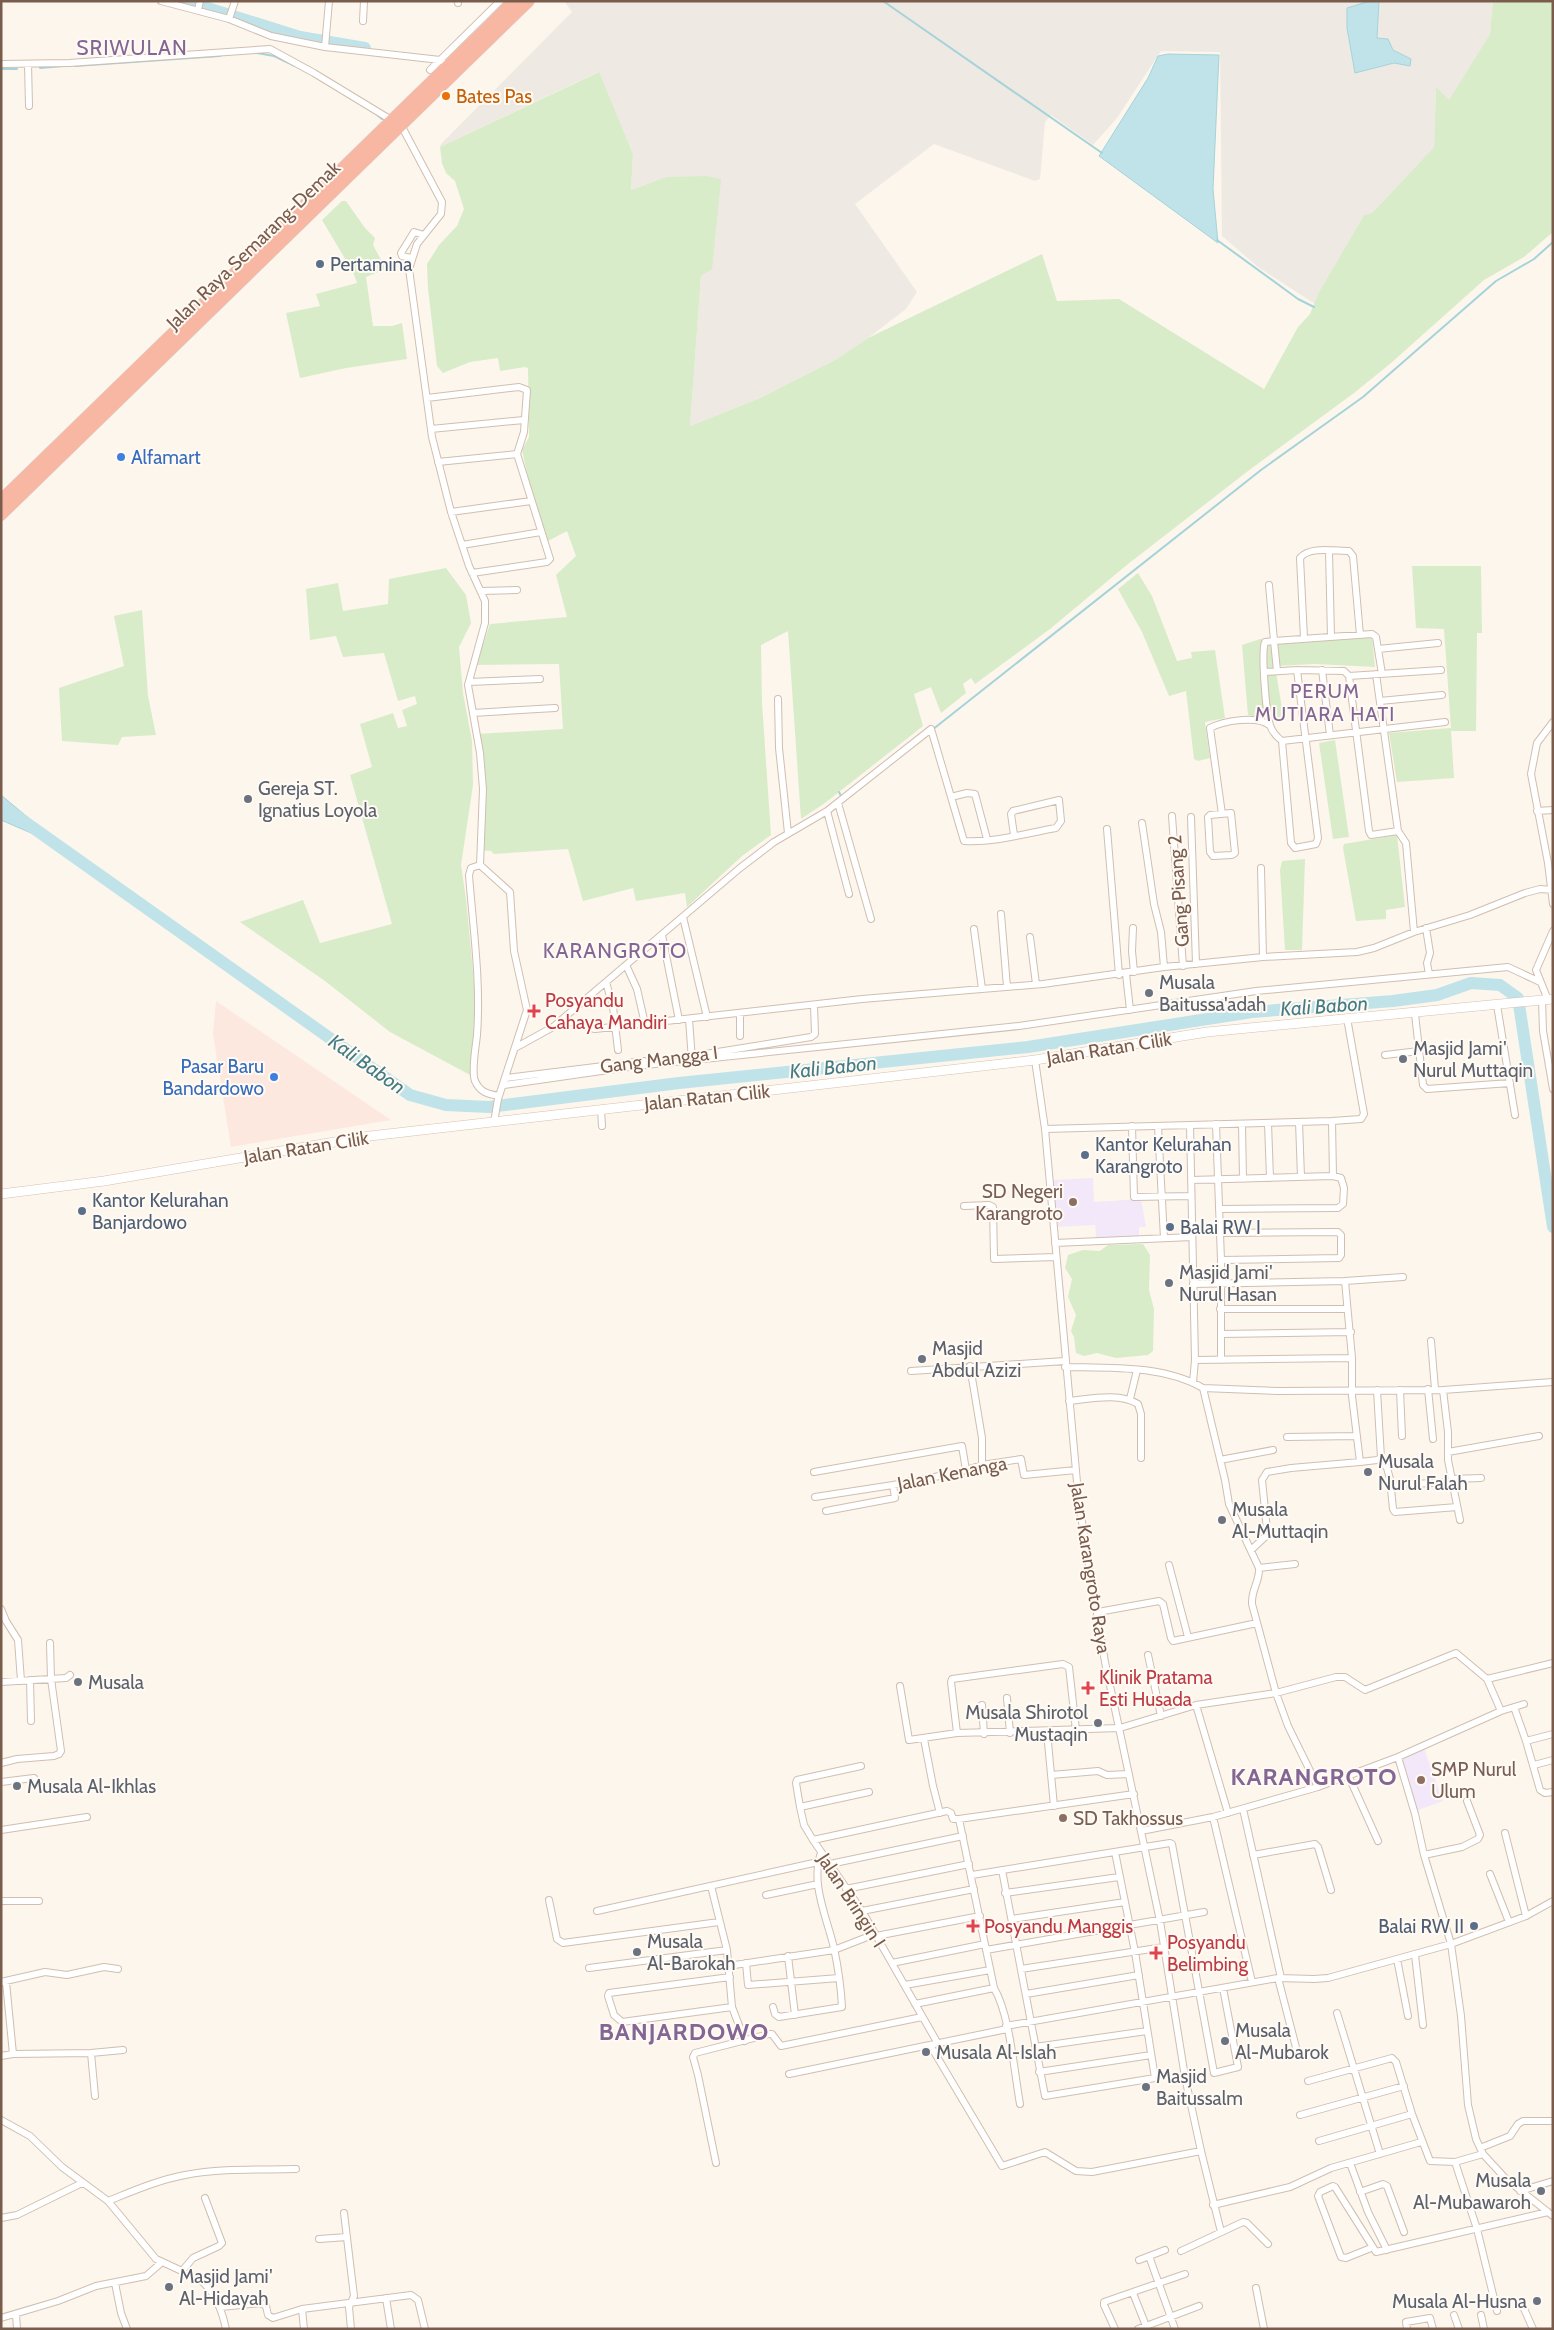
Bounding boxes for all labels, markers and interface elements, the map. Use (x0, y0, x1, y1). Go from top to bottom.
district label: SRIWULAN (76, 35, 188, 60)
place label: Bates Pas (456, 85, 532, 108)
marker: Bates Pas (440, 90, 452, 102)
street label: Jalan Raya Semarang-Demak (161, 156, 345, 335)
place label: Pertamina (330, 253, 412, 276)
marker: Pertamina (314, 258, 326, 270)
place label: Alfamart (131, 446, 201, 469)
marker: Alfamart (115, 451, 127, 463)
district label: PERUM MUTIARA HATI (1255, 679, 1395, 726)
place label: Gereja ST. Ignatius Loyola (258, 777, 377, 822)
marker: Gereja ST. Ignatius Loyola (242, 793, 254, 805)
street label: Gang Pisang 2 (1163, 834, 1194, 948)
district label: KARANGROTO (543, 938, 687, 963)
place label: Musala Baitussa'adah (1159, 971, 1266, 1016)
marker: Musala Baitussa'adah (1143, 987, 1155, 999)
place label: Posyandu Cahaya Mandiri (545, 989, 667, 1034)
water label: Kali Babon (1279, 991, 1369, 1021)
marker: Posyandu Cahaya Mandiri (527, 1004, 541, 1018)
street label: Jalan Ratan Cilik (1044, 1027, 1174, 1070)
water label: Kali Babon (324, 1029, 410, 1099)
place label: Masjid Jami' Nurul Muttaqin (1413, 1037, 1533, 1082)
street label: Gang Mangga I (599, 1041, 719, 1078)
water label: Kali Babon (788, 1050, 878, 1084)
marker: Masjid Jami' Nurul Muttaqin (1397, 1053, 1409, 1065)
place label: Pasar Baru Bandardowo (162, 1055, 264, 1100)
marker: Pasar Baru Bandardowo (268, 1071, 280, 1083)
street label: Jalan Ratan Cilik (642, 1079, 772, 1116)
street label: Jalan Ratan Cilik (241, 1126, 371, 1169)
place label: Kantor Kelurahan Karangroto (1095, 1133, 1232, 1178)
marker: Kantor Kelurahan Karangroto (1079, 1149, 1091, 1161)
place label: SD Negeri Karangroto (975, 1180, 1063, 1225)
place label: Kantor Kelurahan Banjardowo (92, 1189, 229, 1234)
marker: SD Negeri Karangroto (1067, 1196, 1079, 1208)
marker: Kantor Kelurahan Banjardowo (76, 1205, 88, 1217)
place label: Balai RW I (1180, 1216, 1261, 1239)
marker: Balai RW I (1164, 1221, 1176, 1233)
place label: Masjid Jami' Nurul Hasan (1179, 1261, 1277, 1306)
marker: Masjid Jami' Nurul Hasan (1163, 1277, 1175, 1289)
place label: Masjid Abdul Azizi (932, 1337, 1021, 1382)
marker: Masjid Abdul Azizi (916, 1353, 928, 1365)
place label: Musala Nurul Falah (1378, 1450, 1468, 1495)
street label: Jalan Kenanga (894, 1452, 1009, 1496)
marker: Musala Nurul Falah (1362, 1466, 1374, 1478)
street label: Jalan Karangroto Raya (1065, 1480, 1115, 1655)
place label: Musala Al-Muttaqin (1232, 1498, 1328, 1543)
marker: Musala Al-Muttaqin (1216, 1514, 1228, 1526)
place label: Klinik Pratama Esti Husada (1099, 1666, 1213, 1711)
place label: Musala (88, 1671, 144, 1694)
marker: Musala (72, 1676, 84, 1688)
marker: Klinik Pratama Esti Husada (1081, 1681, 1095, 1695)
place label: Musala Shirotol Mustaqin (965, 1701, 1089, 1746)
marker: Musala Shirotol Mustaqin (1092, 1717, 1104, 1729)
place label: SMP Nurul Ulum (1431, 1758, 1517, 1803)
district label: KARANGROTO (1230, 1762, 1398, 1791)
marker: SMP Nurul Ulum (1415, 1774, 1427, 1786)
place label: Musala Al-Ikhlas (27, 1775, 156, 1798)
marker: Musala Al-Ikhlas (11, 1780, 23, 1792)
place label: SD Takhossus (1073, 1807, 1183, 1830)
marker: SD Takhossus (1057, 1812, 1069, 1824)
street label: Jalan Bringin I (812, 1848, 891, 1952)
place label: Posyandu Manggis (984, 1915, 1133, 1938)
place label: Balai RW II (1378, 1915, 1464, 1938)
marker: Posyandu Manggis (966, 1919, 980, 1933)
marker: Balai RW II (1468, 1920, 1480, 1932)
place label: Musala Al-Barokah (647, 1930, 736, 1975)
place label: Posyandu Belimbing (1167, 1931, 1248, 1976)
marker: Musala Al-Barokah (631, 1946, 643, 1958)
marker: Posyandu Belimbing (1149, 1946, 1163, 1960)
district label: BANJARDOWO (599, 2017, 769, 2046)
place label: Musala Al-Mubarok (1235, 2019, 1329, 2064)
marker: Musala Al-Mubarok (1219, 2035, 1231, 2047)
place label: Musala Al-Islah (936, 2041, 1057, 2064)
marker: Musala Al-Islah (920, 2046, 932, 2058)
place label: Masjid Baitussalm (1156, 2065, 1243, 2110)
marker: Masjid Baitussalm (1140, 2081, 1152, 2093)
place label: Musala Al-Mubawaroh (1413, 2169, 1531, 2214)
marker: Musala Al-Mubawaroh (1535, 2185, 1547, 2197)
place label: Masjid Jami' Al-Hidayah (179, 2265, 272, 2310)
marker: Masjid Jami' Al-Hidayah (163, 2281, 175, 2293)
place label: Musala Al-Husna (1392, 2290, 1527, 2313)
marker: Musala Al-Husna (1531, 2295, 1543, 2307)

